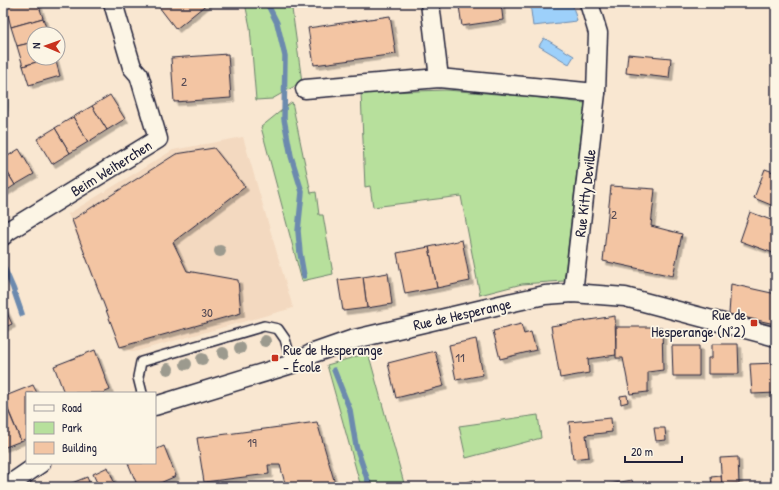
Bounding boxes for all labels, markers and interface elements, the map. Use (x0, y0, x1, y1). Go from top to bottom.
north arrow (26, 26, 66, 66)
text: N (29, 42, 43, 49)
house number: 2 (181, 72, 187, 90)
street label: Beim Weiherchen (66, 135, 156, 201)
street label: Rue Kitty Deville (569, 148, 601, 238)
house number: 2 (611, 205, 617, 223)
street label: Rue de Hesperange (411, 293, 513, 335)
house number: 30 (201, 303, 213, 321)
place label: Rue de Hesperange (N°2) (651, 304, 746, 342)
marker: Rue de Hesperange (N°2) (749, 318, 759, 328)
place label: Rue de Hesperange - École (283, 339, 383, 377)
house number: 11 (455, 348, 465, 366)
marker: Rue de Hesperange - École (270, 353, 280, 363)
legend (26, 392, 156, 464)
text: Road (62, 399, 82, 416)
text: Park (62, 419, 82, 436)
house number: 19 (247, 433, 257, 451)
scale bar (625, 438, 682, 464)
text: Building (62, 439, 97, 456)
text: 20 m (631, 443, 653, 460)

